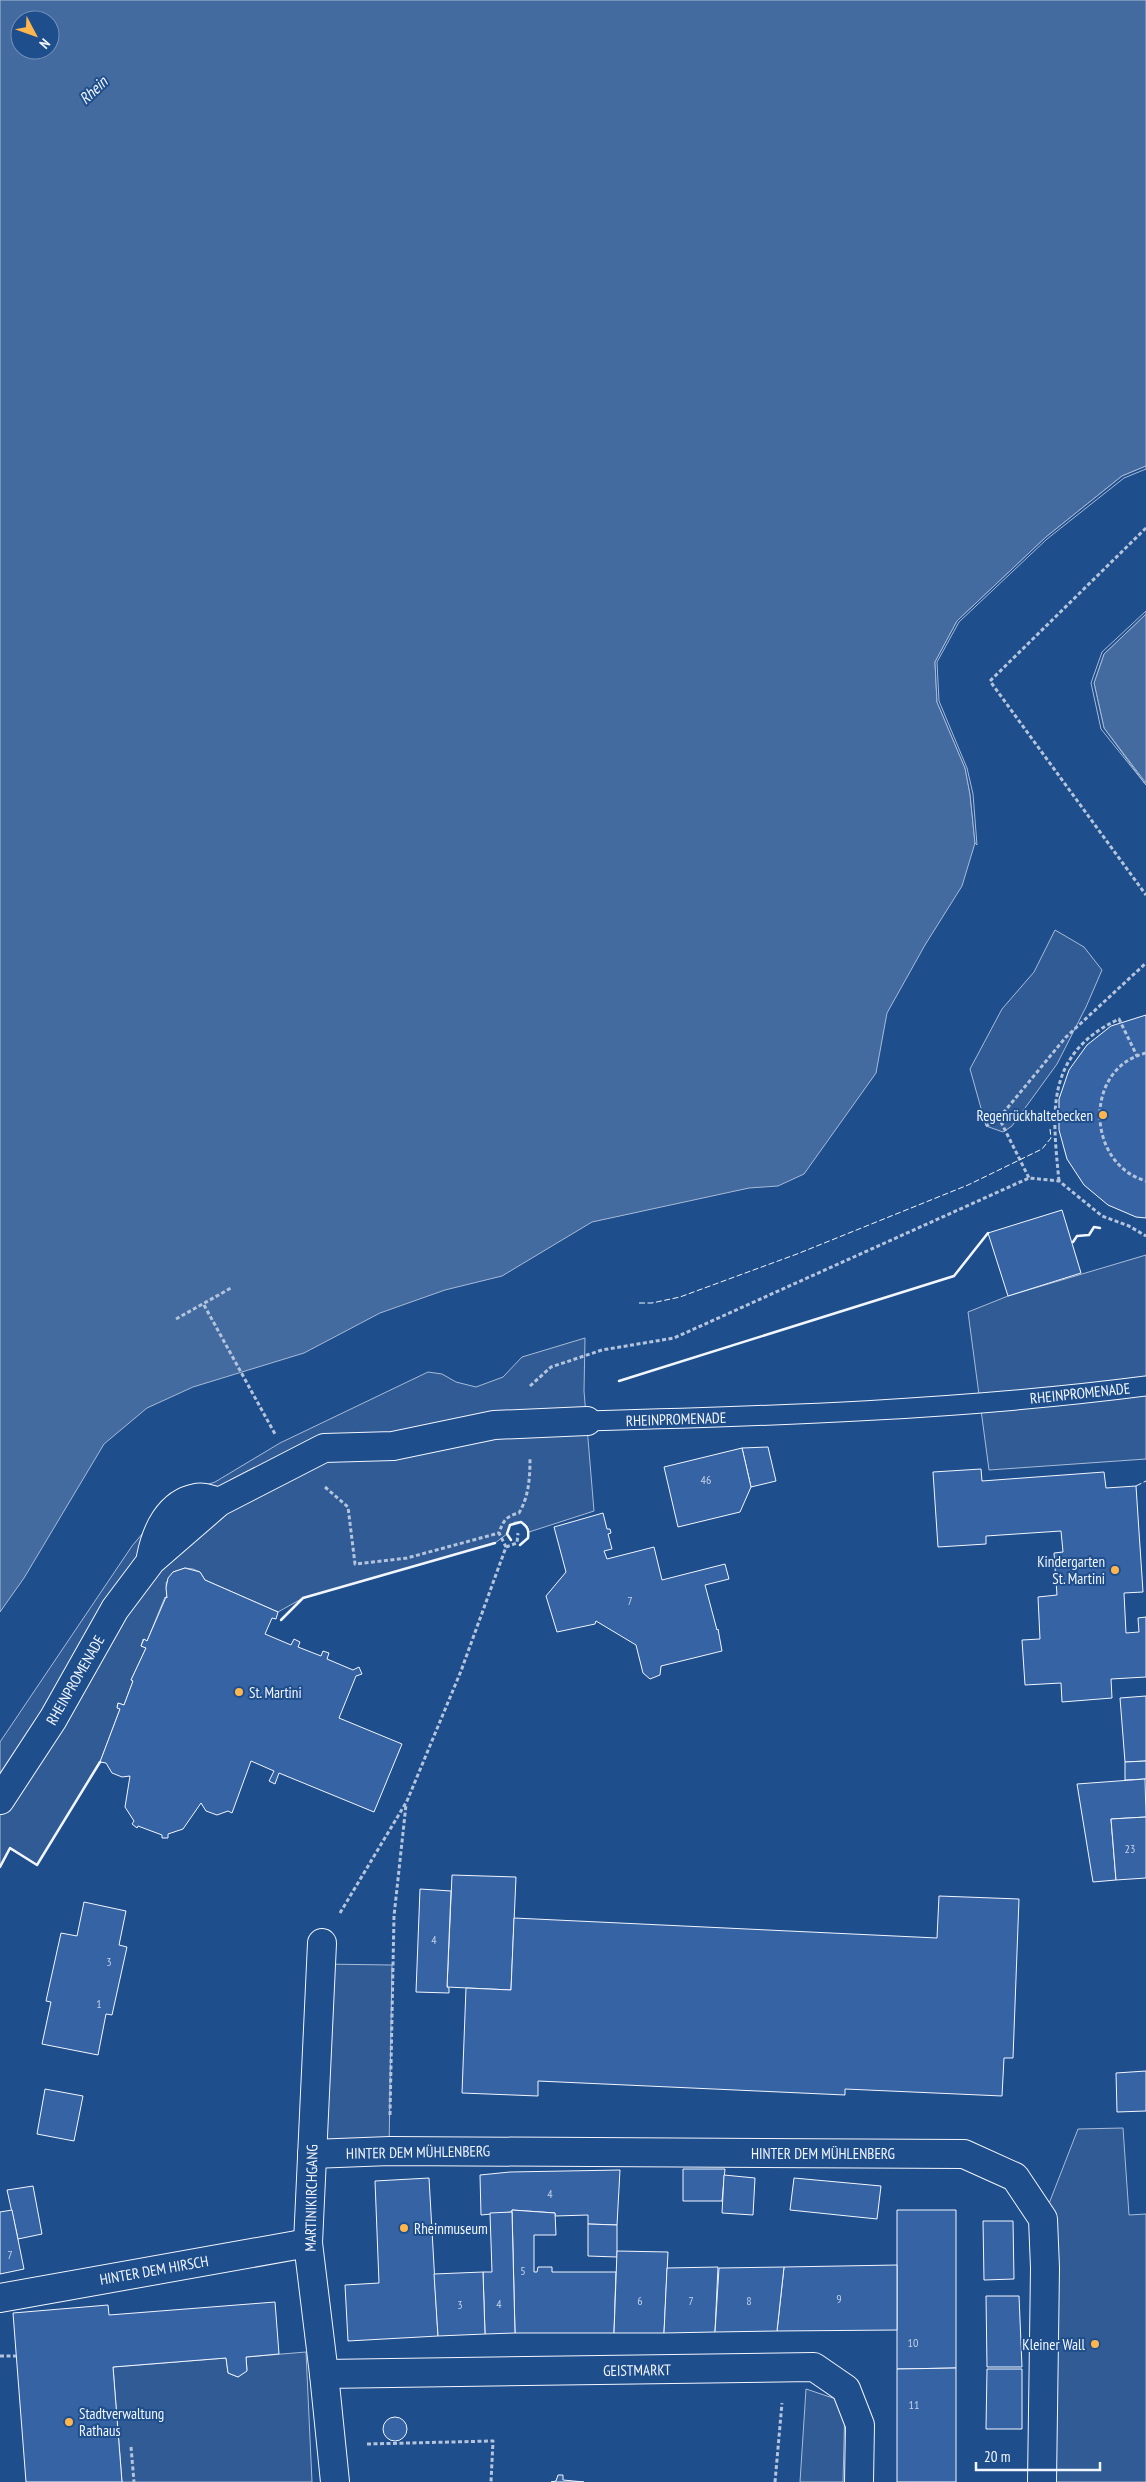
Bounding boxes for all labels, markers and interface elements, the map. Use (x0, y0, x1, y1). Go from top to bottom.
north arrow (10, 10, 60, 60)
text: N (36, 35, 54, 52)
water label: Rhein (75, 71, 112, 108)
place label: Regenrückhaltebecken (977, 1106, 1093, 1125)
marker: Regenrückhaltebecken (1097, 1109, 1109, 1121)
street label: RHEINPROMENADE (1029, 1378, 1131, 1408)
street label: RHEINPROMENADE (625, 1408, 727, 1430)
house number: 46 (701, 1472, 711, 1487)
place label: Kindergarten St. Martini (1037, 1552, 1105, 1588)
marker: Kindergarten St. Martini (1109, 1564, 1121, 1576)
house number: 7 (627, 1593, 633, 1608)
street label: RHEINPROMENADE (42, 1632, 108, 1728)
place label: St. Martini (249, 1683, 302, 1702)
marker: St. Martini (233, 1686, 245, 1698)
house number: 23 (1125, 1841, 1135, 1856)
house number: 4 (431, 1932, 437, 1947)
house number: 3 (106, 1954, 112, 1969)
house number: 1 (96, 1996, 102, 2011)
street label: HINTER DEM MÜHLENBERG (346, 2141, 490, 2163)
street label: MARTINIKIRCHGANG (301, 2144, 321, 2252)
street label: HINTER DEM MÜHLENBERG (751, 2144, 895, 2163)
house number: 4 (547, 2186, 553, 2201)
place label: Rheinmuseum (414, 2219, 488, 2238)
marker: Rheinmuseum (398, 2222, 410, 2234)
house number: 7 (7, 2247, 13, 2262)
street label: HINTER DEM HIRSCH (98, 2251, 210, 2289)
house number: 5 (520, 2263, 526, 2278)
house number: 9 (836, 2291, 842, 2306)
house number: 6 (637, 2293, 643, 2308)
house number: 7 (688, 2293, 694, 2308)
house number: 8 (746, 2293, 752, 2308)
house number: 4 (496, 2296, 502, 2311)
house number: 3 (457, 2297, 463, 2312)
house number: 10 (908, 2335, 918, 2350)
place label: Kleiner Wall (1022, 2335, 1086, 2354)
marker: Kleiner Wall (1089, 2338, 1101, 2350)
street label: GEISTMARKT (603, 2360, 671, 2380)
house number: 11 (909, 2397, 919, 2412)
place label: Stadtverwaltung Rathaus (79, 2404, 164, 2440)
marker: Stadtverwaltung Rathaus (63, 2416, 75, 2428)
scale bar (976, 2440, 1100, 2472)
text: 20 m (984, 2447, 1010, 2466)

